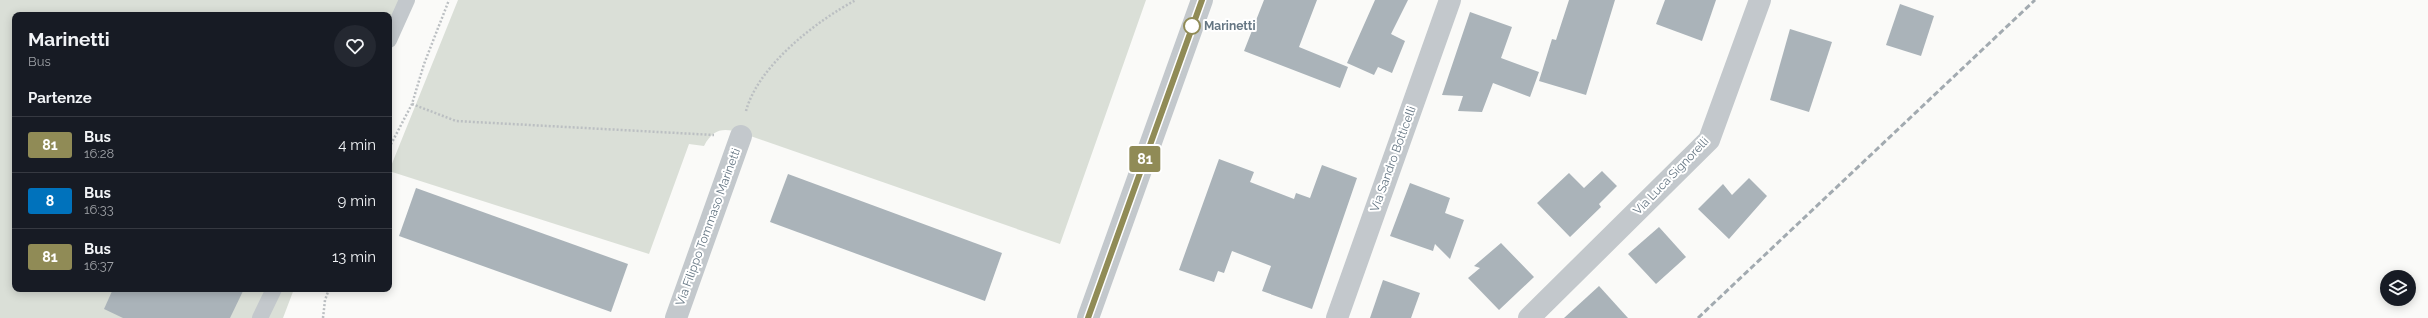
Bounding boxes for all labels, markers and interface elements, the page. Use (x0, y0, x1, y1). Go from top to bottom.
marker: Marinetti (1183, 17, 1201, 35)
place label: Marinetti (1204, 19, 1256, 33)
button: heart (334, 25, 376, 67)
text: Marinetti (28, 28, 110, 50)
text: Bus (28, 54, 51, 69)
text: Partenze (28, 89, 92, 107)
street label: Via Sandro Botticelli (1367, 104, 1419, 214)
text: Bus (84, 128, 111, 146)
street label: Via Luca Signorelli (1630, 134, 1712, 218)
text: 4 min (338, 136, 376, 154)
text: 81 (42, 137, 58, 153)
text: 16:28 (84, 146, 114, 161)
street label: Via Filippo Tommaso Marinetti (673, 146, 743, 308)
line badge: 81 (1127, 146, 1163, 172)
text: 81 (1137, 151, 1153, 167)
text: Bus (84, 184, 111, 202)
text: 9 min (338, 192, 376, 210)
text: 8 (46, 193, 54, 209)
text: 16:33 (84, 202, 114, 217)
text: Bus (84, 240, 111, 258)
text: 13 min (332, 248, 376, 266)
text: 81 (42, 249, 58, 265)
text: 16:37 (84, 258, 114, 273)
map controls (2380, 270, 2416, 306)
button: layers (2380, 270, 2416, 306)

